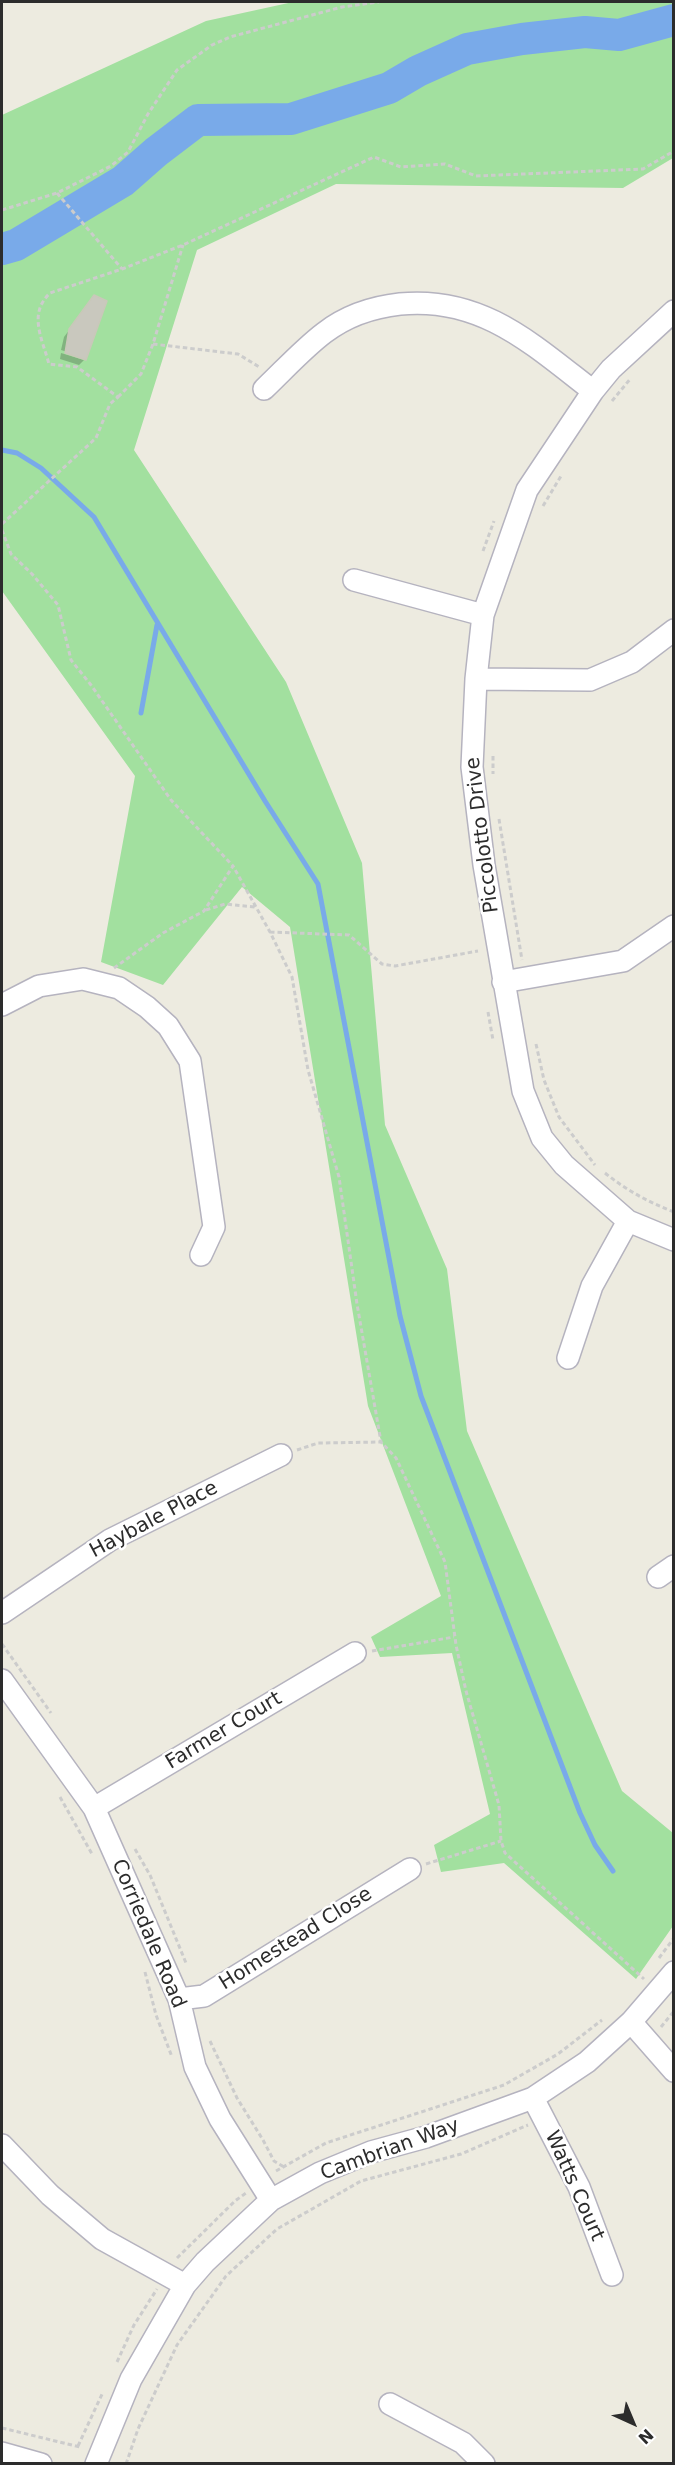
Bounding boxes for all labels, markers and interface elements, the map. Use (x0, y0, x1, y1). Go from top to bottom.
street label: Piccolotto Drive (462, 756, 504, 914)
street label: Haybale Place (86, 1476, 222, 1564)
street label: Farmer Court (162, 1687, 286, 1775)
street label: Corriedale Road (106, 1856, 190, 2012)
street label: Homestead Close (215, 1882, 377, 1996)
street label: Cambrian Way (317, 2114, 463, 2186)
street label: Watts Court (539, 2127, 609, 2245)
north arrow (603, 2393, 663, 2453)
text: N (634, 2425, 657, 2448)

